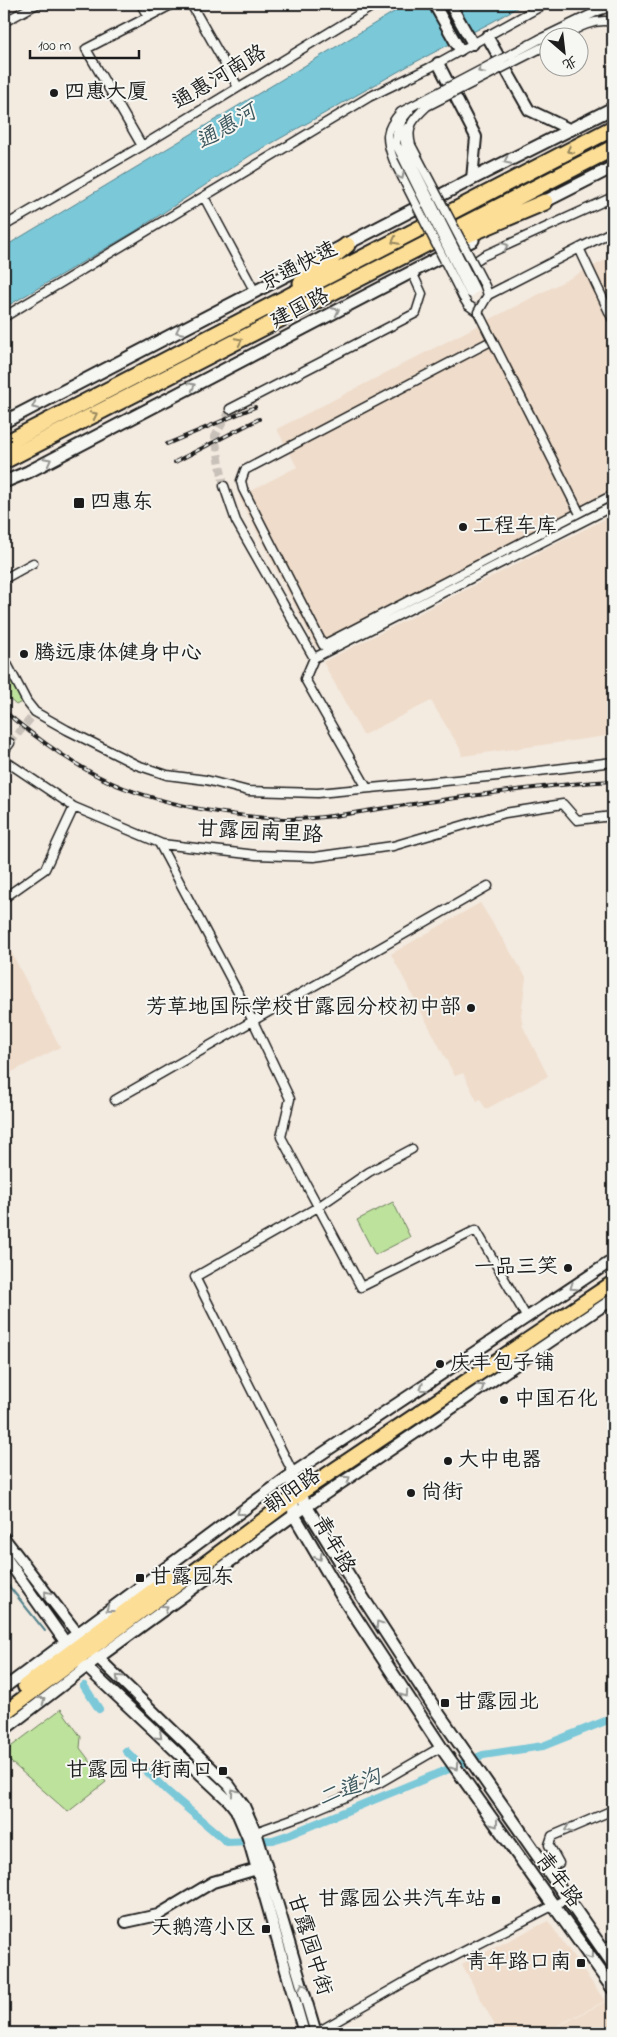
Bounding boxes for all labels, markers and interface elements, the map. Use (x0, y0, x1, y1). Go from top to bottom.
scale bar (30, 28, 139, 60)
north arrow (540, 28, 590, 78)
text: 100 m (38, 35, 71, 57)
street label: 通惠河南路 (167, 38, 273, 118)
text: 北 (558, 50, 581, 75)
one-way arrow (478, 64, 487, 74)
place label: 四惠大厦 (64, 78, 148, 108)
marker: 四惠大厦 (48, 87, 60, 99)
water label: 通惠河 (190, 96, 266, 159)
one-way arrow (566, 144, 575, 154)
one-way arrow (503, 155, 512, 165)
one-way arrow (395, 171, 405, 180)
street label: 京通快速 (255, 235, 343, 299)
one-way arrow (391, 235, 400, 245)
one-way arrow (500, 241, 509, 252)
street label: 建国路 (265, 281, 335, 337)
one-way arrow (331, 307, 340, 317)
one-way arrow (175, 325, 184, 335)
one-way arrow (234, 337, 243, 347)
one-way arrow (187, 382, 196, 392)
one-way arrow (31, 400, 40, 410)
one-way arrow (89, 411, 98, 421)
one-way arrow (43, 457, 52, 467)
place label: 四惠东 (90, 488, 153, 518)
marker: 四惠东 (72, 496, 86, 510)
place label: 工程车库 (473, 512, 557, 542)
marker: 工程车库 (457, 521, 469, 533)
place label: 腾远康体健身中心 (34, 639, 202, 669)
marker: 腾远康体健身中心 (18, 648, 30, 660)
street label: 甘露园南里路 (196, 815, 324, 851)
place label: 芳草地国际学校甘露园分校初中部 (146, 993, 461, 1023)
marker: 芳草地国际学校甘露园分校初中部 (465, 1002, 477, 1014)
place label: 一品三笑 (474, 1253, 558, 1283)
marker: 一品三笑 (562, 1262, 574, 1274)
one-way arrow (569, 1281, 578, 1290)
place label: 庆丰包子铺 (450, 1349, 555, 1379)
marker: 庆丰包子铺 (434, 1358, 446, 1370)
one-way arrow (419, 1381, 428, 1391)
one-way arrow (475, 1384, 485, 1393)
place label: 中国石化 (514, 1385, 598, 1415)
marker: 中国石化 (498, 1394, 510, 1406)
place label: 大中电器 (458, 1446, 542, 1476)
marker: 大中电器 (442, 1455, 454, 1467)
street label: 朝阳路 (259, 1462, 327, 1522)
one-way arrow (341, 1476, 350, 1485)
place label: 尚街 (421, 1478, 463, 1508)
marker: 尚街 (405, 1487, 417, 1499)
one-way arrow (237, 1507, 246, 1515)
street label: 青年路 (304, 1510, 362, 1580)
one-way arrow (312, 1551, 322, 1560)
place label: 甘露园东 (150, 1563, 234, 1593)
marker: 甘露园东 (134, 1572, 146, 1584)
one-way arrow (44, 1591, 53, 1600)
one-way arrow (106, 1604, 115, 1612)
one-way arrow (159, 1606, 168, 1614)
one-way arrow (376, 1620, 386, 1629)
one-way arrow (115, 1675, 124, 1684)
one-way arrow (399, 1688, 408, 1698)
place label: 甘露园北 (455, 1688, 539, 1718)
one-way arrow (37, 1697, 46, 1706)
marker: 甘露园北 (439, 1697, 451, 1709)
one-way arrow (154, 1731, 163, 1740)
place label: 甘露园中街南口 (66, 1756, 213, 1786)
water label: 二道沟 (313, 1761, 388, 1816)
one-way arrow (449, 1761, 458, 1771)
marker: 甘露园中街南口 (217, 1765, 229, 1777)
one-way arrow (232, 1789, 240, 1798)
one-way arrow (489, 1818, 498, 1828)
one-way arrow (564, 1822, 573, 1833)
street label: 青年路 (527, 1846, 589, 1914)
place label: 甘露园公共汽车站 (318, 1885, 486, 1915)
street label: 甘露园中街 (279, 1890, 339, 2000)
marker: 甘露园公共汽车站 (490, 1894, 502, 1906)
place label: 天鹅湾小区 (151, 1914, 256, 1944)
marker: 天鹅湾小区 (260, 1923, 272, 1935)
place label: 青年路口南 (466, 1948, 571, 1978)
one-way arrow (584, 1950, 593, 1960)
marker: 青年路口南 (575, 1957, 587, 1969)
one-way arrow (298, 1983, 308, 1991)

